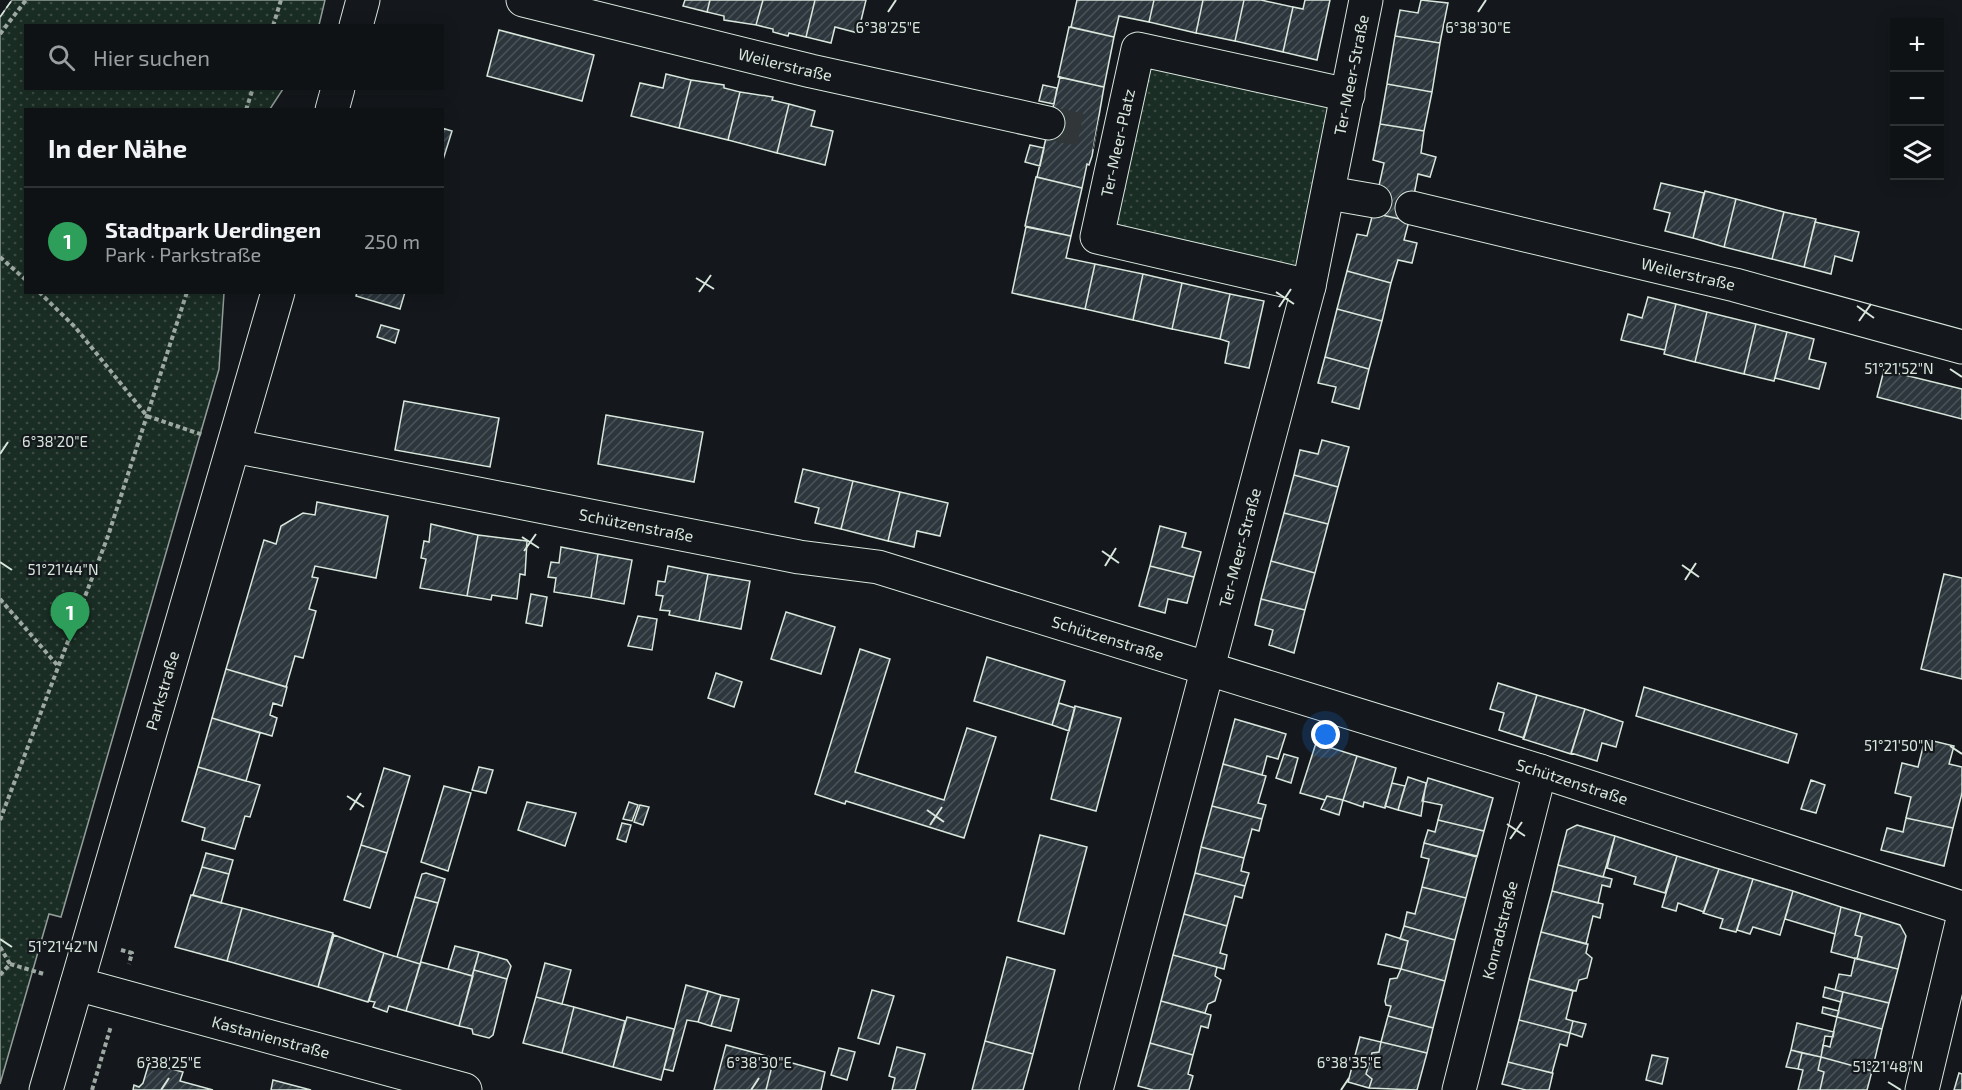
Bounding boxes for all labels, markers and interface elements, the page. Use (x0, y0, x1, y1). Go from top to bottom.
street label: Ter-Meer-Straße (1329, 13, 1372, 137)
text: 6°38'25"E (856, 18, 920, 36)
text: 6°38'30"E (1445, 18, 1511, 36)
map controls (1890, 18, 1944, 180)
button: + (1890, 18, 1944, 72)
search box (24, 24, 444, 90)
icon: search (45, 41, 78, 74)
street label: Weilerstraße (736, 43, 834, 84)
text: Hier suchen (93, 44, 210, 70)
button: − (1890, 72, 1944, 126)
street label: Ter-Meer-Platz (1096, 87, 1138, 199)
button: layers (1890, 126, 1944, 180)
text: In der Nähe (48, 132, 187, 163)
text: Stadtpark Uerdingen (105, 216, 321, 242)
text: 1 (63, 229, 72, 253)
text: 250 m (364, 229, 420, 253)
text: Park · Parkstraße (105, 242, 261, 266)
street label: Weilerstraße (1639, 253, 1737, 294)
text: 51°21'52"N (1864, 359, 1934, 377)
text: 6°38'20"E (22, 432, 88, 450)
street label: Ter-Meer-Straße (1214, 486, 1264, 609)
street label: Schützenstraße (578, 504, 695, 545)
text: 51°21'44"N (28, 560, 98, 578)
pin: 1 (50, 592, 90, 642)
street label: Schützenstraße (1050, 611, 1166, 664)
street label: Parkstraße (141, 649, 182, 732)
your location (1311, 720, 1340, 749)
text: 51°21'50"N (1864, 736, 1934, 754)
street label: Schützenstraße (1514, 754, 1631, 808)
street label: Konradstraße (1477, 879, 1521, 981)
text: 51°21'42"N (28, 937, 98, 955)
street label: Kastanienstraße (210, 1011, 332, 1062)
text: 6°38'25"E (137, 1053, 201, 1071)
text: 6°38'30"E (726, 1053, 792, 1071)
text: 6°38'35"E (1317, 1053, 1381, 1071)
text: 51°21'48"N (1853, 1057, 1923, 1075)

